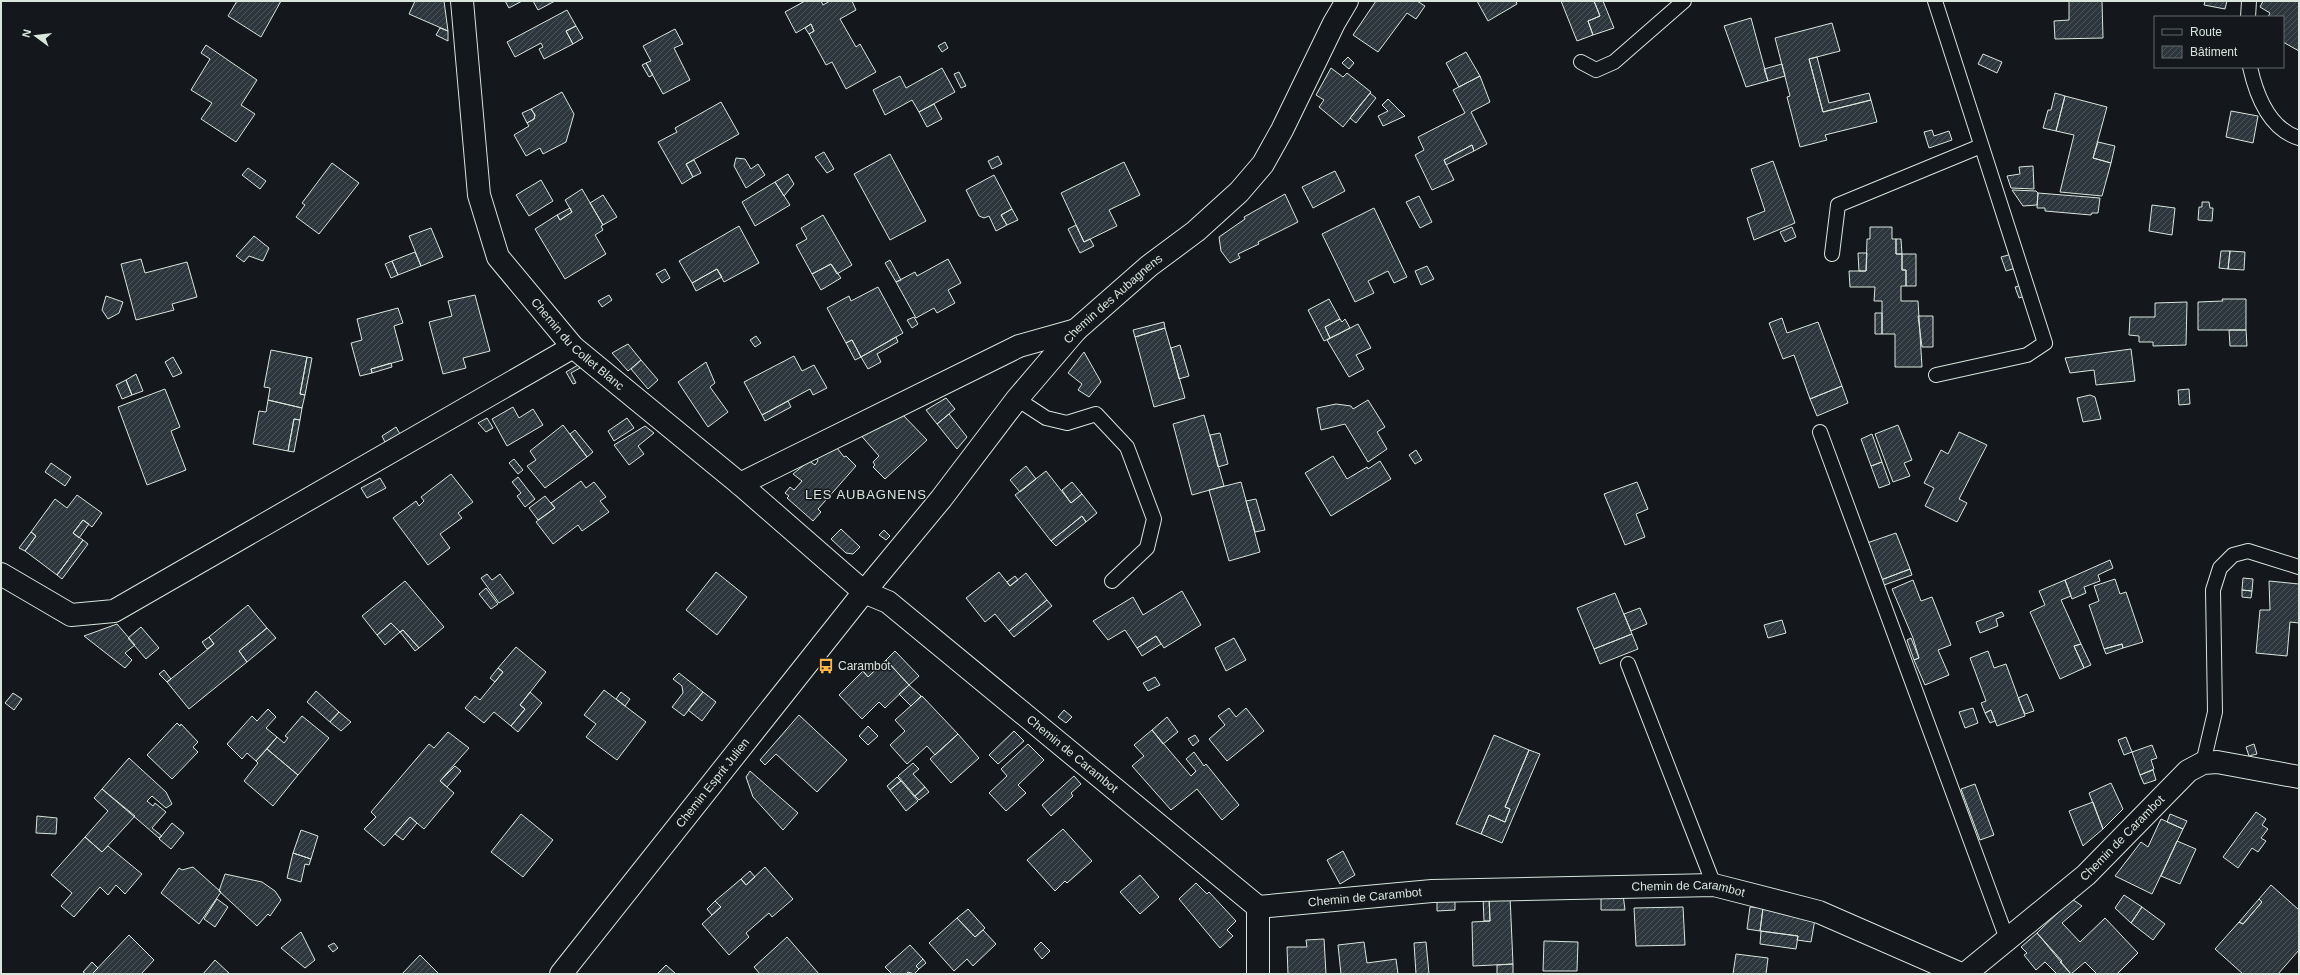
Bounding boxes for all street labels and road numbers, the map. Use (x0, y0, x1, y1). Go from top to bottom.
street label: Chemin des Aubagnens (1061, 251, 1165, 346)
street label: Chemin du Collet Blanc (528, 295, 627, 393)
street label: Chemin de Carambot (1024, 712, 1121, 796)
street label: Chemin Esprit Julien (673, 735, 752, 830)
street label: Chemin de Carambot (2077, 792, 2168, 884)
street label: Chemin de Carambot (1631, 878, 1747, 900)
street label: Chemin de Carambot (1307, 885, 1423, 909)

